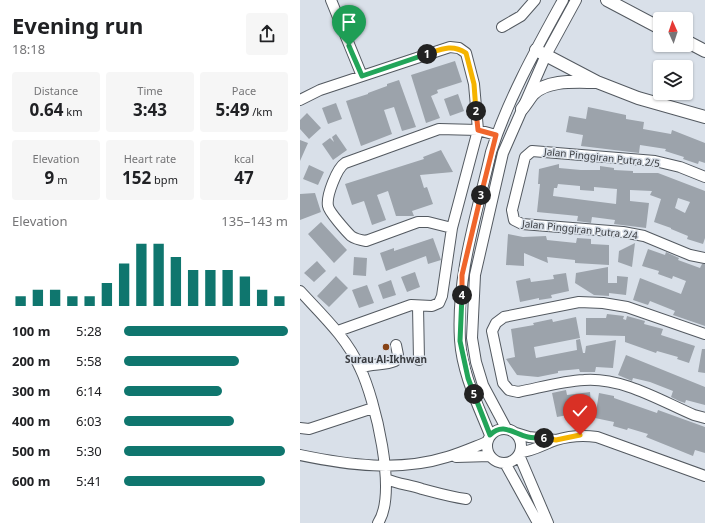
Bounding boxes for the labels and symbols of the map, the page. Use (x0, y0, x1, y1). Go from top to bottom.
pin (332, 5, 366, 46)
north arrow (653, 12, 693, 52)
pin: 1 (417, 44, 437, 64)
pin: 2 (466, 101, 486, 121)
street label: Jalan Pinggiran Putra 2/5 (542, 144, 661, 170)
pin: 3 (471, 185, 491, 205)
street label: Jalan Pinggiran Putra 2/4 (520, 216, 639, 242)
pin: 4 (452, 285, 472, 305)
marker: Surau Al-Ikhwan (381, 342, 391, 352)
place label: Surau Al-Ikhwan (345, 352, 427, 366)
pin: 5 (464, 384, 484, 404)
pin (563, 394, 597, 435)
pin: 6 (534, 428, 554, 448)

